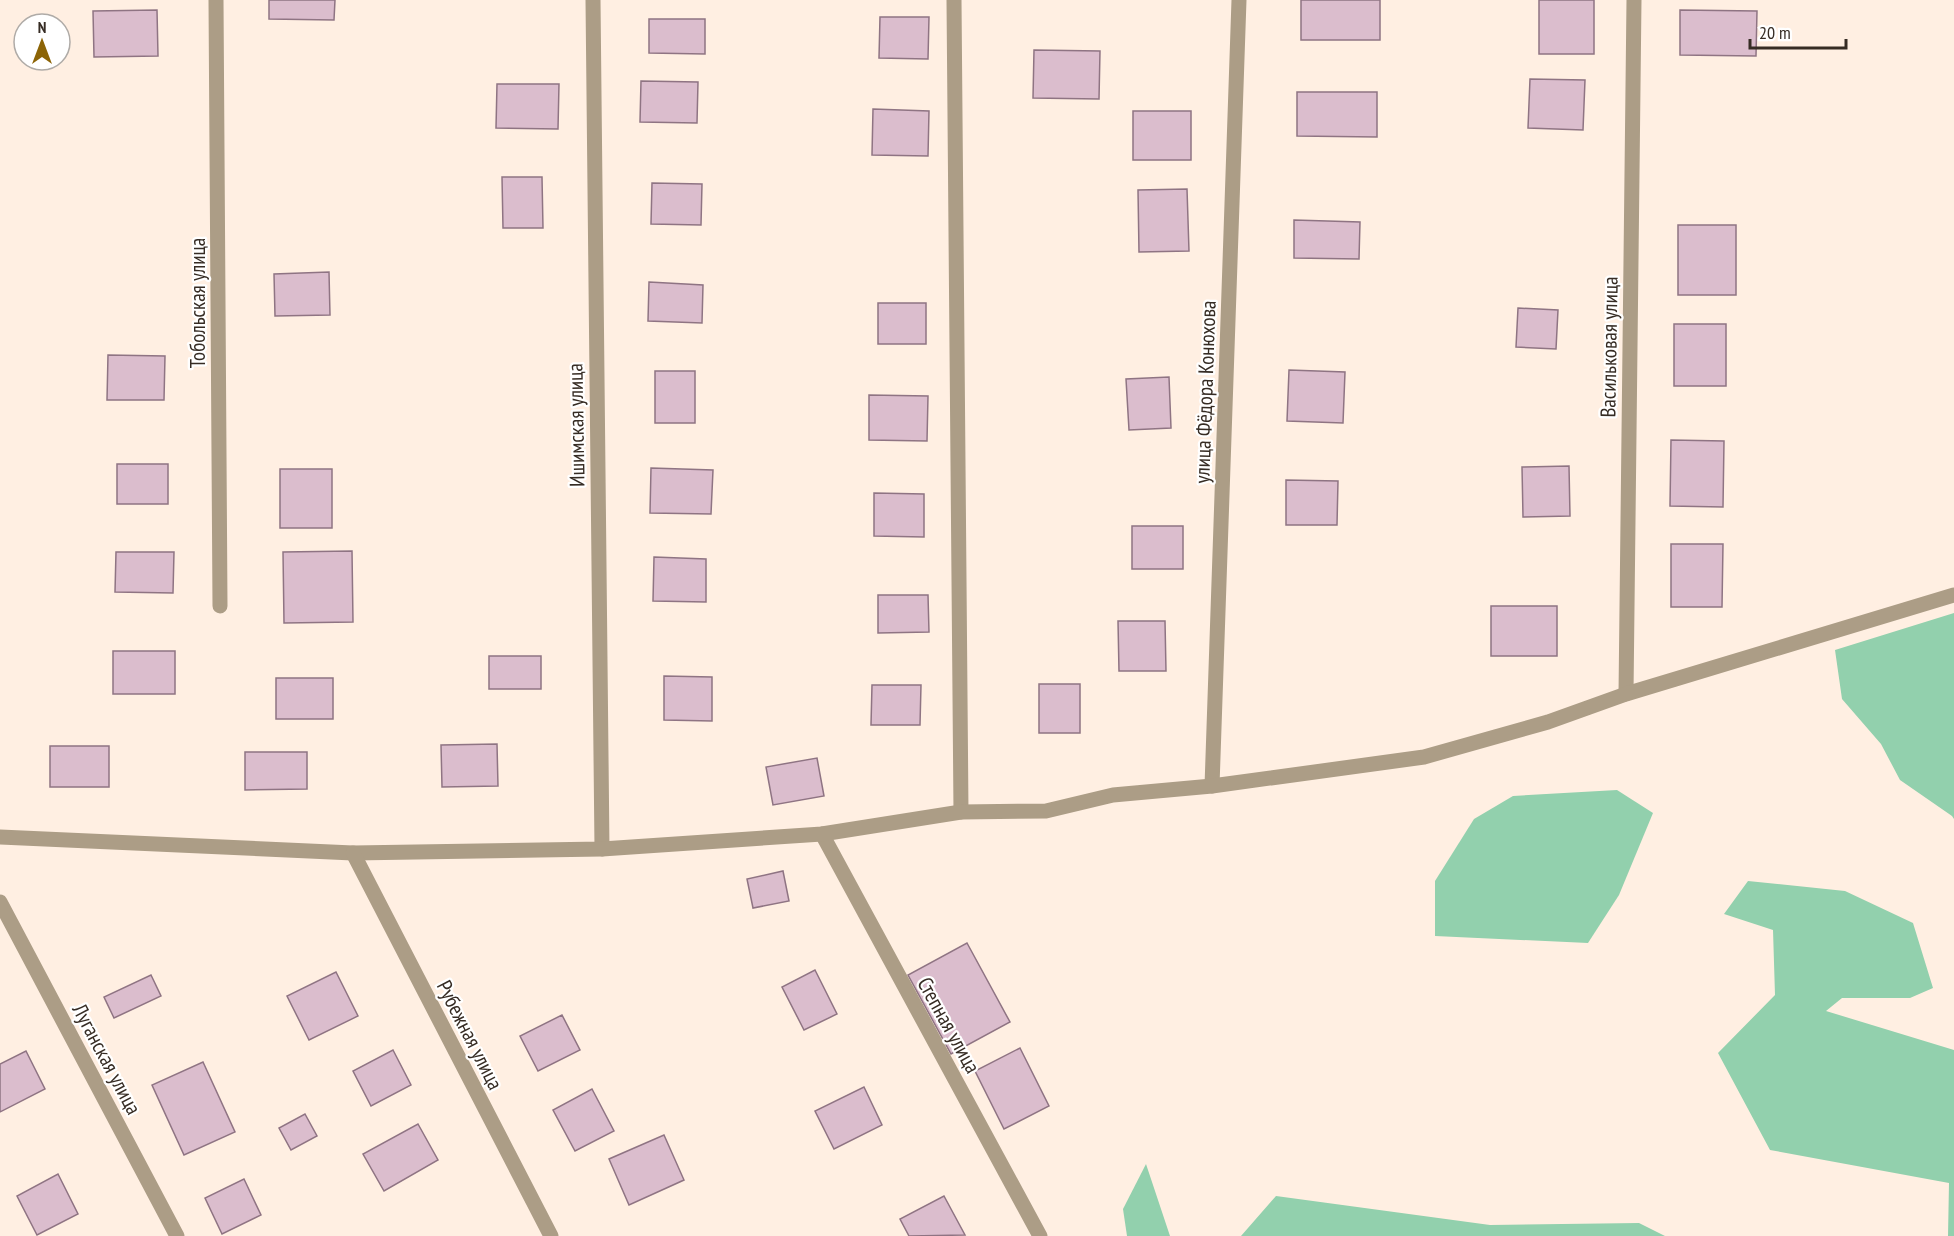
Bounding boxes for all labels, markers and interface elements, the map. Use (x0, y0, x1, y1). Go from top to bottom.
north arrow (12, 12, 72, 72)
scale bar (1750, 12, 1846, 50)
text: N (38, 17, 46, 37)
text: 20 m (1759, 21, 1791, 44)
street label: Тобольская улица (184, 238, 211, 368)
street label: Васильковая улица (1594, 276, 1624, 418)
street label: улица Фёдора Конюхова (1188, 300, 1222, 484)
street label: Ишимская улица (561, 363, 591, 487)
street label: Степная улица (912, 972, 986, 1078)
street label: Рубежная улица (431, 976, 509, 1094)
street label: Луганская улица (66, 998, 147, 1119)

